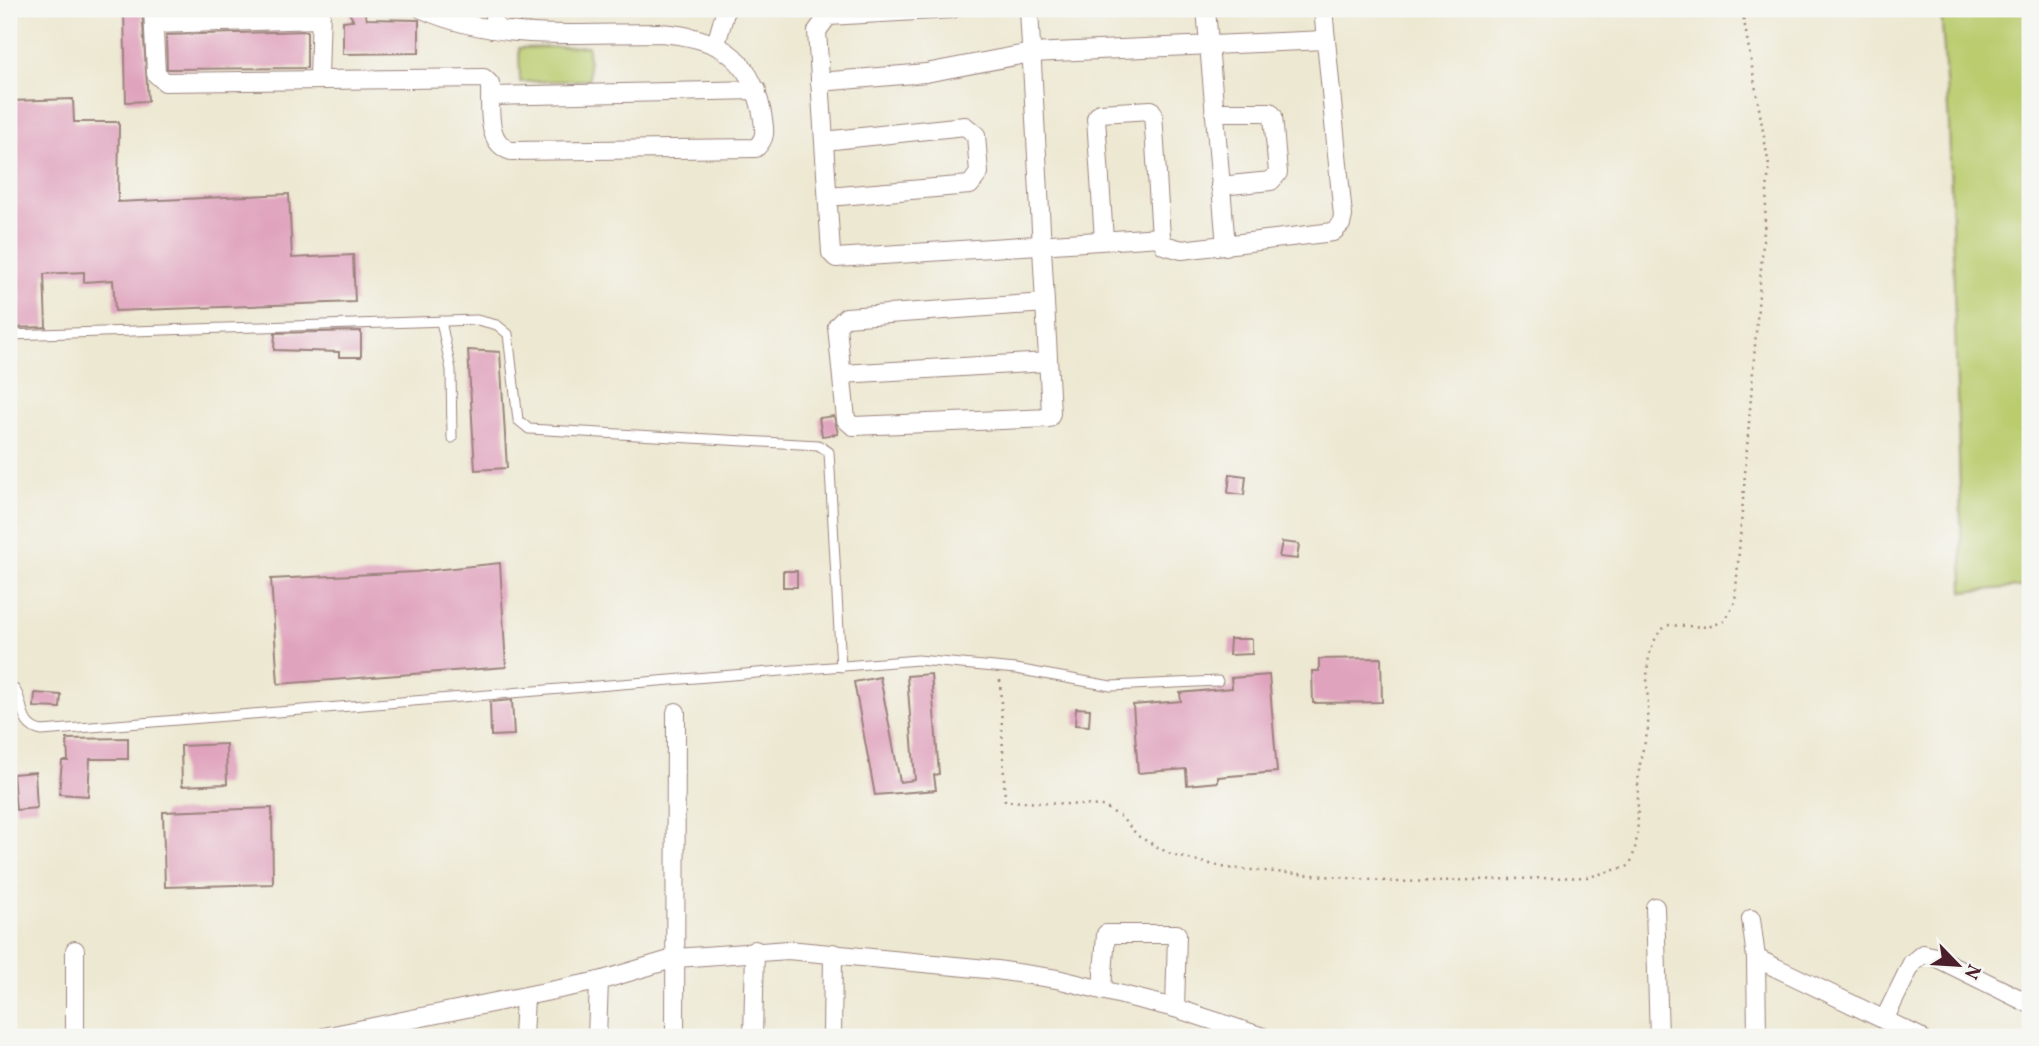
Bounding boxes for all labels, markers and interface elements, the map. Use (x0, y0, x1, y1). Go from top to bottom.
north arrow (1924, 930, 1994, 1000)
text: N (1957, 960, 1986, 983)

